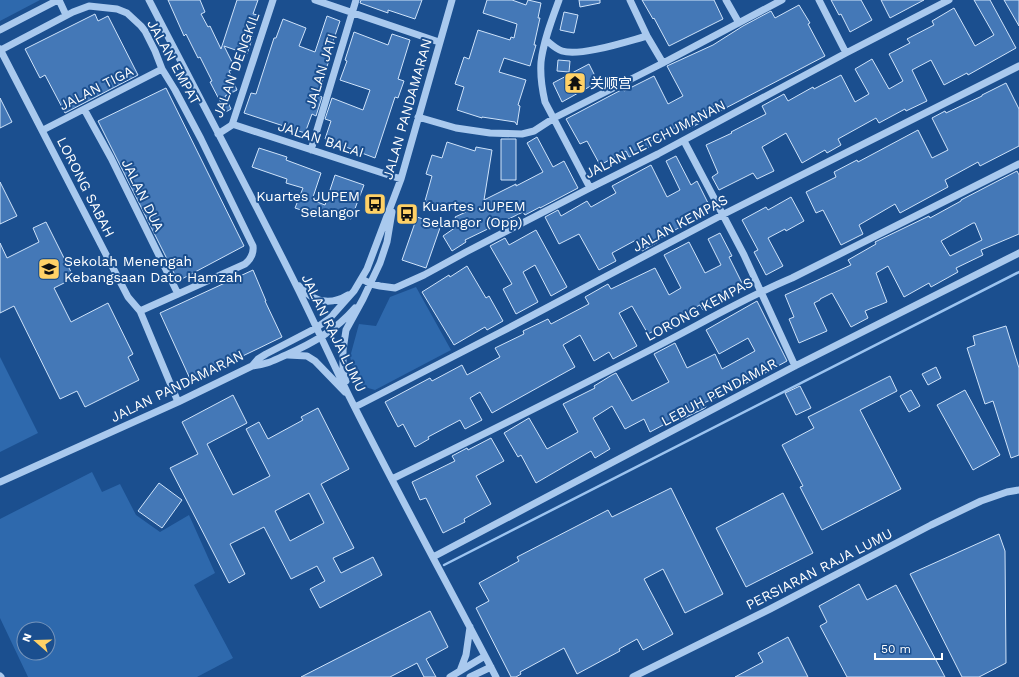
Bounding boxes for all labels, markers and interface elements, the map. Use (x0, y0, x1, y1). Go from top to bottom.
street label: JALAN DENGKIL (210, 10, 262, 120)
street label: JALAN EMPAT (144, 17, 204, 108)
street label: JALAN JATI (302, 32, 340, 110)
street label: JALAN PANDAMARAN (379, 37, 435, 181)
street label: JALAN TIGA (56, 62, 136, 114)
temple icon: 关顺宫 (562, 70, 588, 96)
place label: 关顺宫 (590, 75, 632, 91)
street label: JALAN LETCHUMANAN (582, 97, 728, 181)
street label: JALAN BALAI (276, 118, 366, 160)
street label: LORONG SABAH (54, 134, 118, 240)
street label: JALAN DUA (119, 156, 167, 234)
place label: Kuartes JUPEM Selangor (256, 188, 360, 220)
bus stop icon: Kuartes JUPEM Selangor (362, 191, 388, 217)
street label: JALAN KEMPAS (630, 191, 730, 255)
place label: Kuartes JUPEM Selangor (Opp) (422, 198, 526, 230)
bus stop icon: Kuartes JUPEM Selangor (Opp) (394, 201, 420, 227)
place label: Sekolah Menengah Kebangsaan Dato Hamzah (64, 253, 242, 285)
school or university icon: Sekolah Menengah Kebangsaan Dato Hamzah (36, 256, 62, 282)
street label: JALAN RAJA LUMU (299, 271, 369, 395)
street label: LORONG KEMPAS (643, 274, 756, 344)
street label: JALAN PANDAMARAN (108, 347, 246, 425)
street label: LEBUH PENDAMAR (658, 355, 780, 429)
street label: PERSIARAN RAJA LUMU (743, 525, 895, 613)
north arrow (16, 621, 56, 661)
text: N (20, 632, 35, 644)
scale bar (875, 635, 942, 661)
text: 50 m (881, 642, 911, 656)

